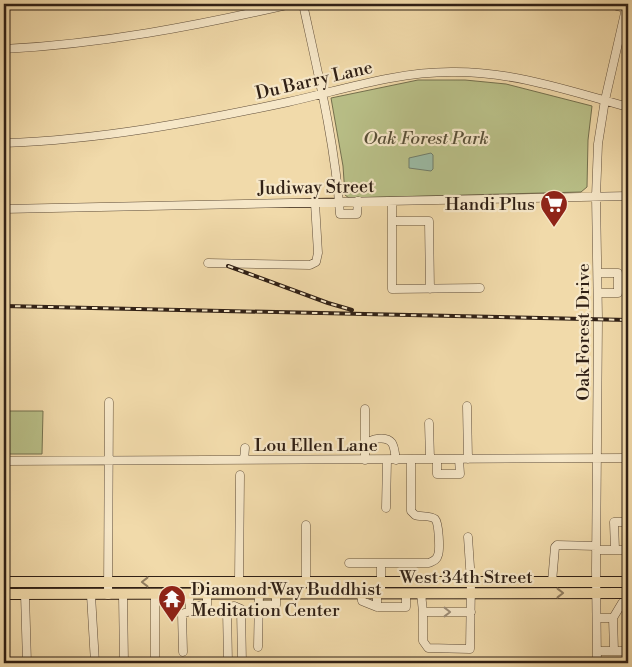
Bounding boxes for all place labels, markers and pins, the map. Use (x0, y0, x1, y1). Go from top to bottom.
supermarket icon: Handi Plus (539, 189, 569, 228)
place label: Handi Plus (445, 193, 535, 216)
place label: Diamond Way Buddhist Meditation Center (191, 578, 382, 622)
temple icon: Diamond Way Buddhist Meditation Center (157, 584, 187, 623)

